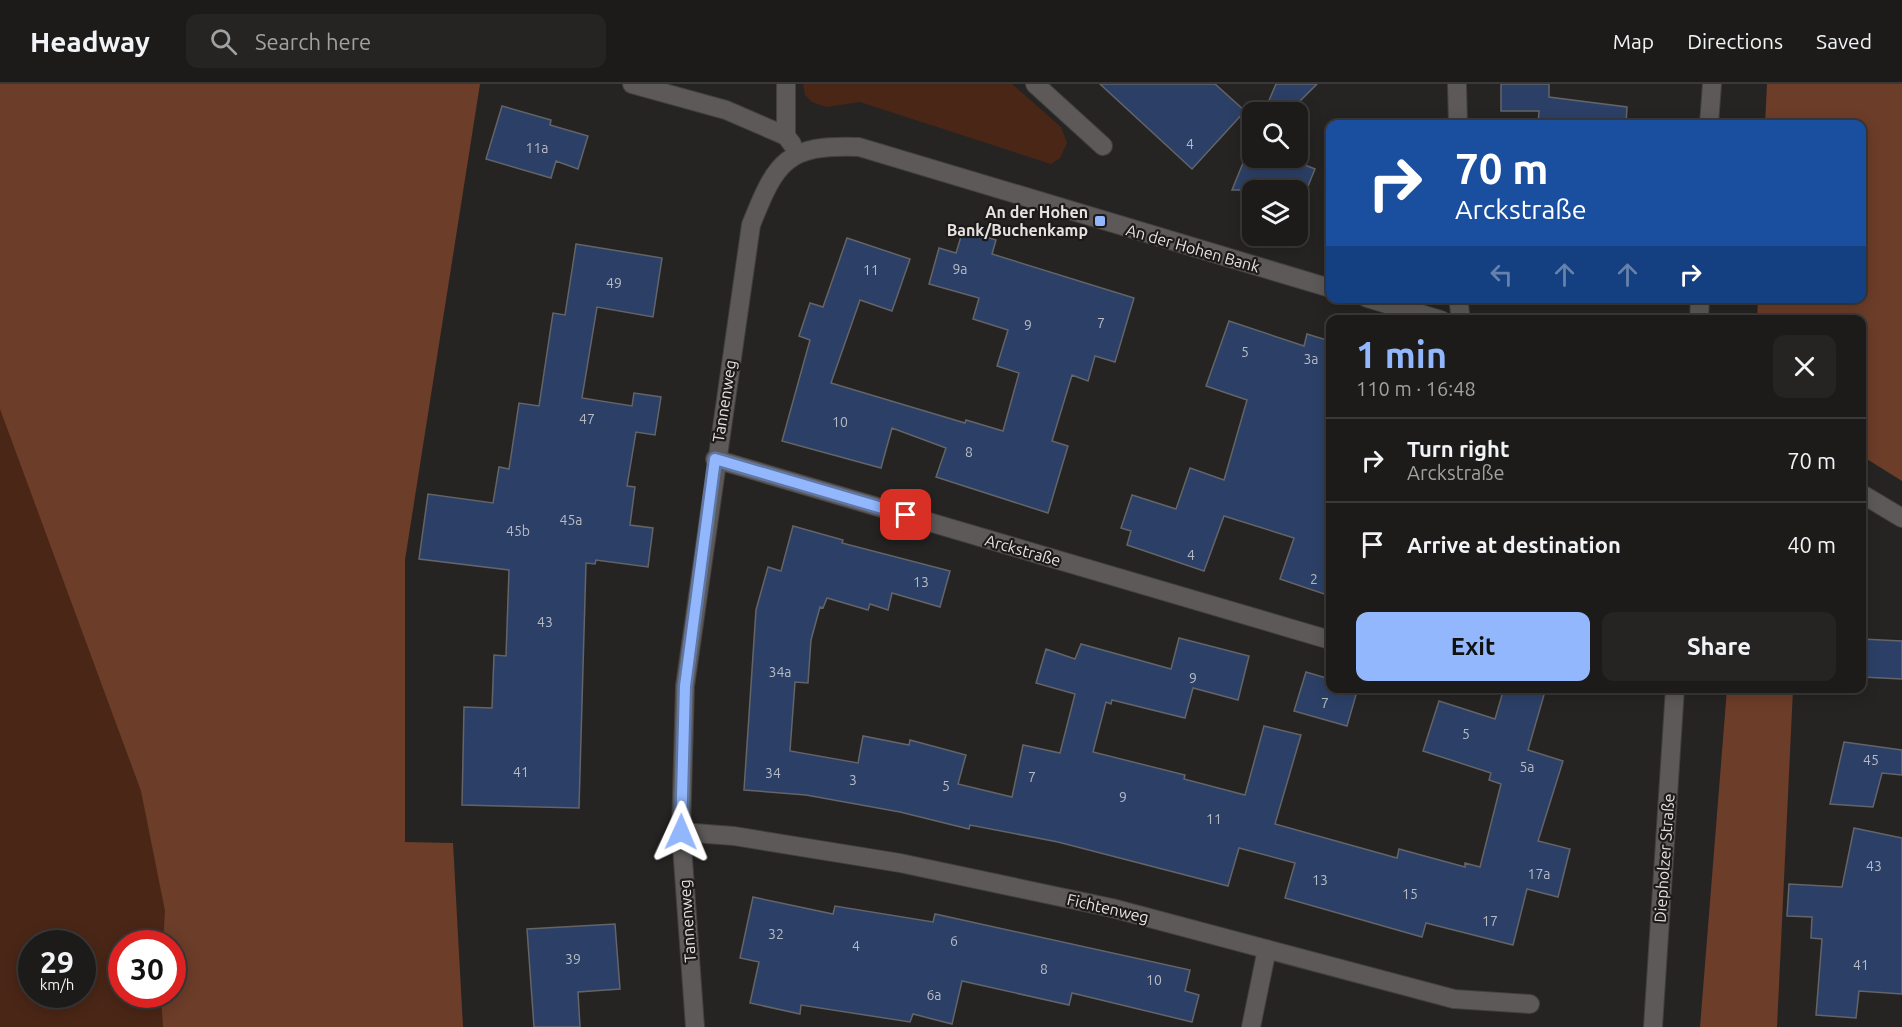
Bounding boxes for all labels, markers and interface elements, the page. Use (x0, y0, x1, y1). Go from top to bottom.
search box (186, 14, 606, 68)
icon: search (207, 25, 240, 58)
text: Headway (30, 26, 150, 57)
text: Search here (255, 29, 371, 54)
text: Map (1613, 29, 1654, 53)
text: Directions (1687, 29, 1783, 53)
text: Saved (1816, 29, 1872, 53)
map controls (1242, 102, 1308, 246)
button: search (1242, 102, 1308, 168)
house number: 4 (1186, 136, 1194, 152)
house number: 11a (526, 140, 549, 156)
icon: right (1356, 144, 1434, 222)
text: 70 m (1455, 145, 1549, 192)
button: layers (1242, 180, 1308, 246)
text: Arckstraße (1455, 194, 1587, 224)
place label: An der Hohen Bank/Buchenkamp (947, 203, 1088, 239)
marker: An der Hohen Bank/Buchenkamp (1093, 214, 1107, 228)
street label: An der Hohen Bank (1124, 220, 1262, 276)
icon: left (1485, 258, 1518, 291)
icon: ahead (1548, 258, 1581, 291)
icon: ahead (1611, 258, 1644, 291)
icon: right (1674, 258, 1707, 291)
house number: 9a (952, 261, 968, 277)
house number: 11 (863, 262, 879, 278)
house number: 49 (606, 275, 622, 291)
house number: 7 (1097, 315, 1105, 331)
house number: 9 (1024, 317, 1032, 333)
text: 1 min (1356, 334, 1447, 375)
button: close (1773, 335, 1836, 398)
house number: 5 (1241, 344, 1249, 360)
house number: 3a (1303, 351, 1319, 367)
street label: Tannenweg (709, 359, 739, 443)
text: 110 m · 16:48 (1356, 377, 1476, 400)
house number: 47 (579, 411, 595, 427)
house number: 10 (832, 414, 848, 430)
text: Turn right (1407, 436, 1509, 461)
house number: 8 (965, 444, 973, 460)
icon: right (1356, 444, 1389, 477)
text: 70 m (1787, 448, 1836, 473)
text: Arckstraße (1407, 461, 1504, 484)
pin (880, 489, 931, 540)
icon: arrive (889, 498, 922, 531)
house number: 45a (560, 512, 583, 528)
house number: 45b (506, 523, 530, 539)
icon: arrive (1356, 528, 1389, 561)
street label: Arckstraße (983, 531, 1063, 569)
text: Arrive at destination (1407, 532, 1621, 557)
text: 40 m (1787, 532, 1836, 557)
house number: 4 (1187, 547, 1195, 563)
house number: 2 (1310, 571, 1318, 587)
house number: 13 (913, 574, 929, 590)
button: Exit (1356, 612, 1590, 681)
button: Share (1602, 612, 1836, 681)
house number: 43 (537, 614, 553, 630)
house number: 34a (769, 664, 792, 680)
house number: 9 (1189, 670, 1197, 686)
house number: 7 (1321, 695, 1329, 711)
house number: 5 (1462, 726, 1470, 742)
house number: 45 (1863, 752, 1879, 768)
house number: 5a (1519, 759, 1535, 775)
house number: 41 (513, 764, 529, 780)
house number: 34 (765, 765, 781, 781)
house number: 7 (1028, 769, 1036, 785)
house number: 3 (849, 772, 857, 788)
house number: 5 (942, 778, 950, 794)
house number: 9 (1119, 789, 1127, 805)
street label: Diepholzer Straße (1651, 793, 1677, 923)
position arrow (649, 800, 713, 864)
house number: 11 (1206, 811, 1222, 827)
house number: 43 (1866, 858, 1882, 874)
house number: 17a (1528, 866, 1551, 882)
house number: 13 (1312, 872, 1328, 888)
street label: Tannenweg (675, 879, 699, 963)
house number: 15 (1402, 886, 1418, 902)
street label: Fichtenweg (1065, 890, 1151, 926)
house number: 17 (1482, 913, 1498, 929)
house number: 32 (768, 926, 784, 942)
speed limit sign: 30 (108, 930, 186, 1008)
house number: 6 (950, 933, 958, 949)
house number: 4 (852, 938, 860, 954)
text: 29 (40, 945, 74, 979)
house number: 39 (565, 951, 581, 967)
house number: 41 (1853, 957, 1869, 973)
house number: 8 (1040, 961, 1048, 977)
house number: 10 (1146, 972, 1162, 988)
text: km/h (40, 976, 74, 993)
house number: 6a (926, 987, 942, 1003)

